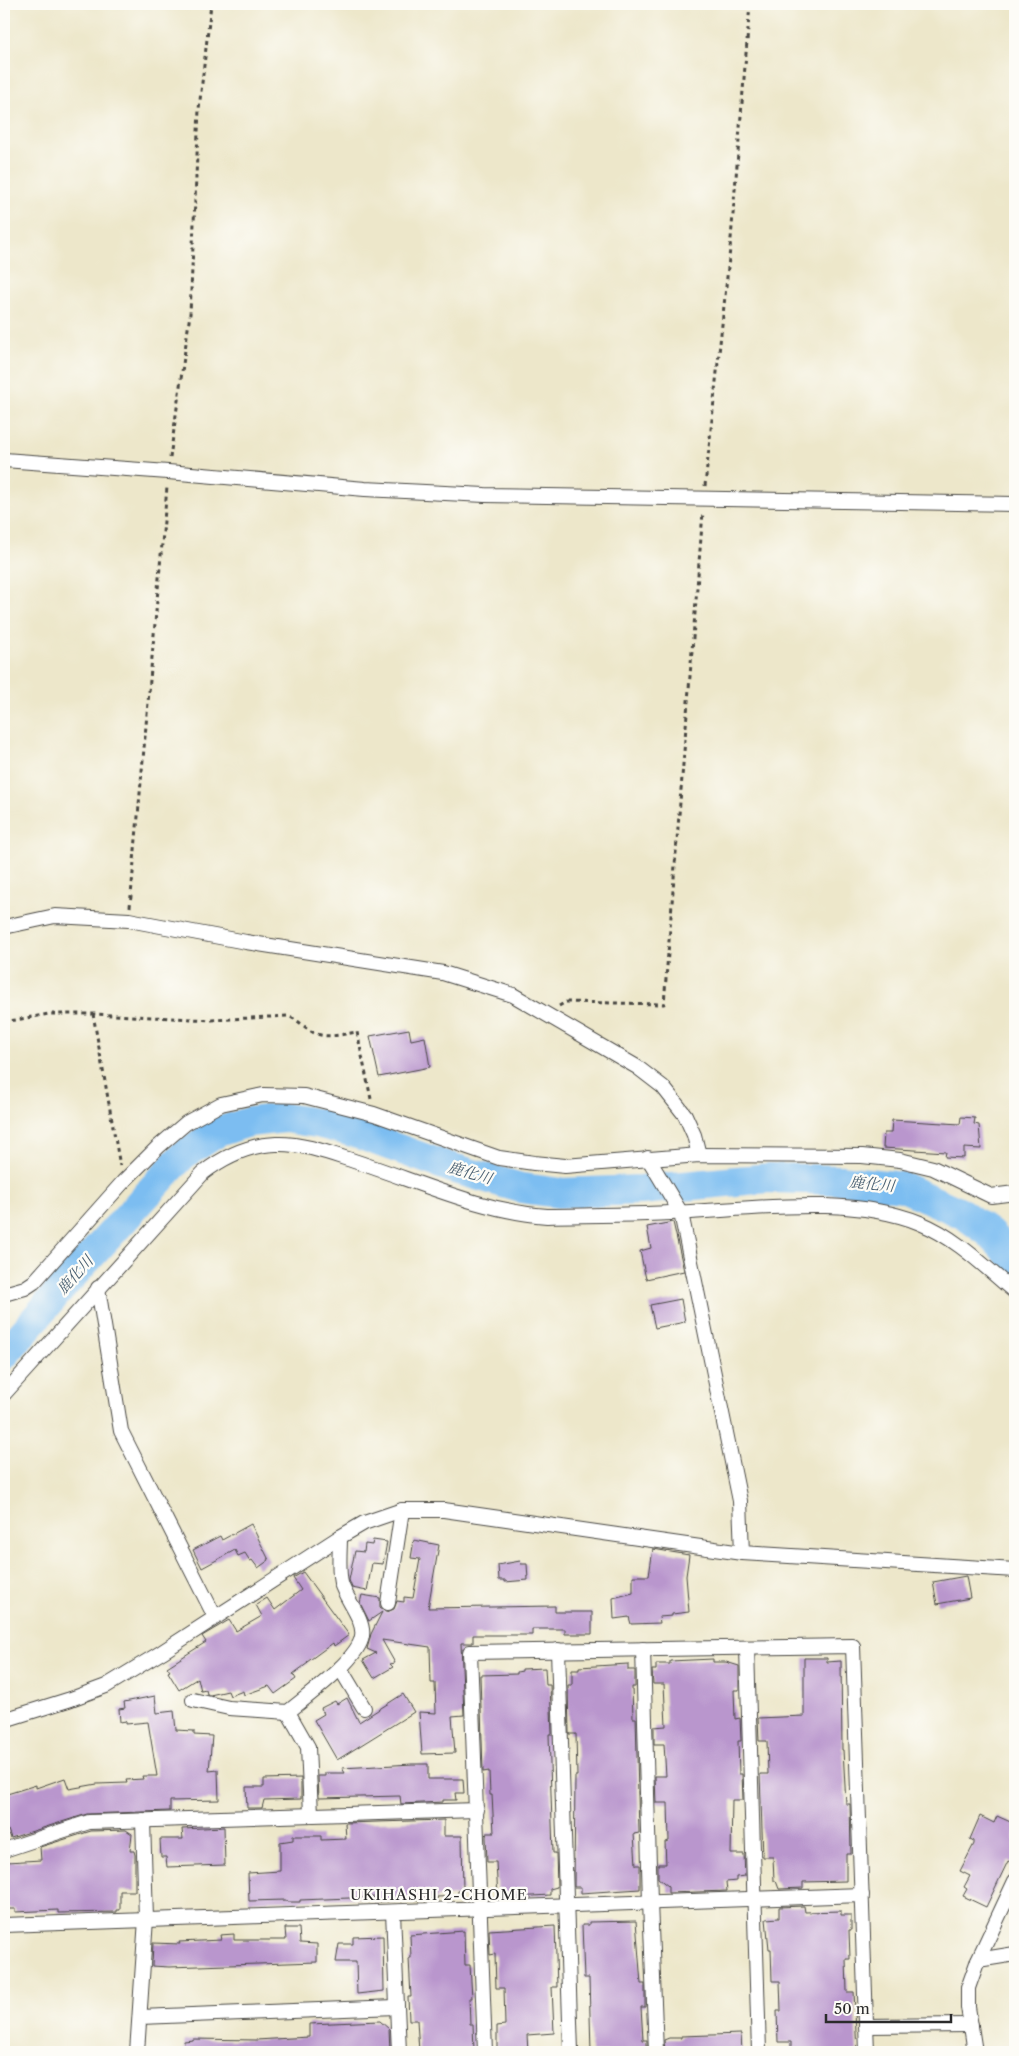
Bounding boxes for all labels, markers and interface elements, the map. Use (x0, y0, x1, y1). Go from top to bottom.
water label: 鹿化川 (446, 1157, 496, 1188)
water label: 鹿化川 (849, 1172, 897, 1196)
water label: 鹿化川 (53, 1250, 98, 1298)
district label: UKIHASHI 2-CHOME (350, 1885, 528, 1904)
scale bar (826, 1991, 952, 2023)
text: 50 m (834, 1999, 870, 2018)

